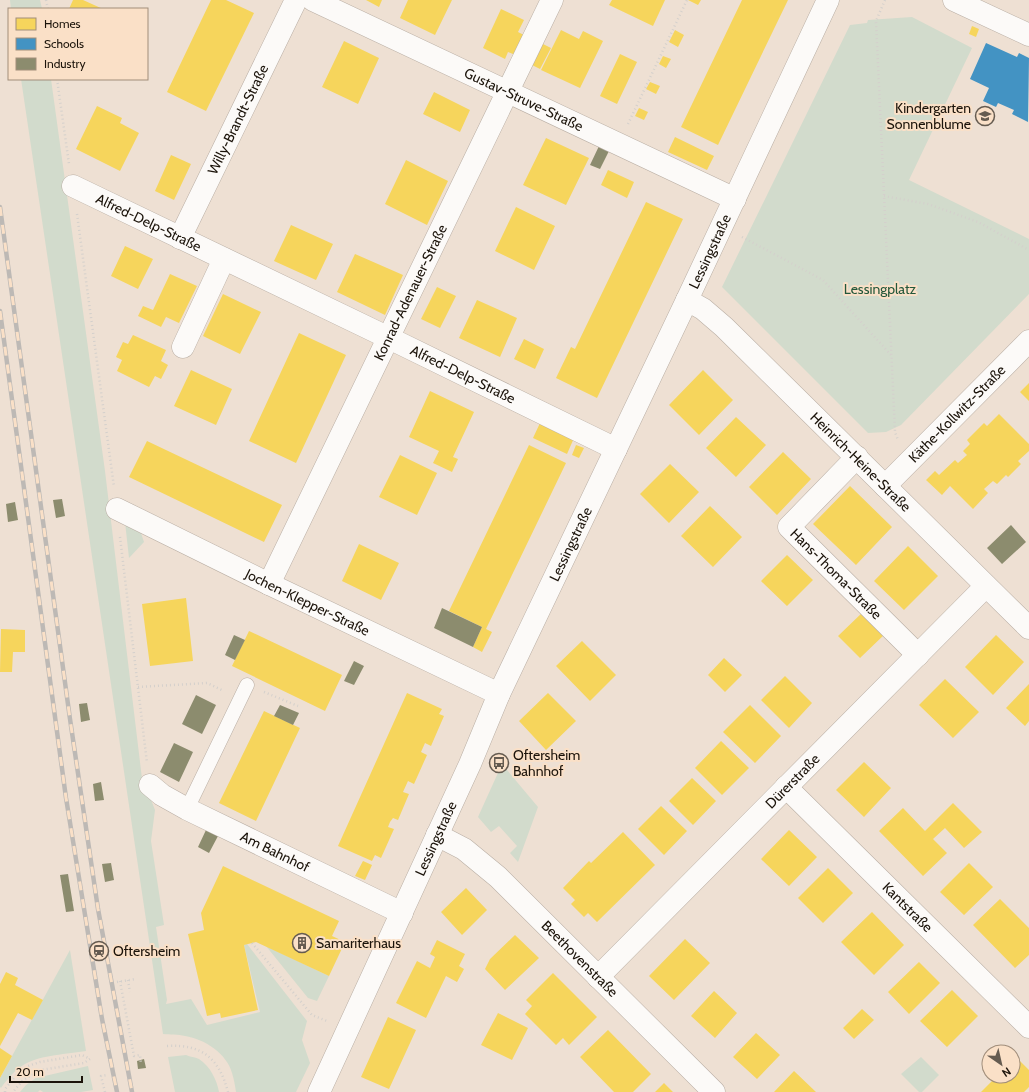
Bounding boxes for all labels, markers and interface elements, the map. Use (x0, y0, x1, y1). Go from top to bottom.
legend (8, 8, 148, 80)
text: Homes (44, 16, 81, 31)
text: Schools (44, 36, 84, 51)
text: Industry (44, 56, 85, 71)
street label: Willy-Brandt-Straße (203, 61, 272, 177)
street label: Gustav-Struve-Straße (461, 64, 586, 135)
place label: Kindergarten Sonnenblume (887, 99, 971, 133)
school or university icon: Kindergarten Sonnenblume (974, 105, 996, 127)
street label: Alfred-Delp-Straße (93, 189, 204, 255)
street label: Lessingstraße (685, 211, 735, 292)
street label: Konrad-Adenauer-Straße (370, 221, 451, 363)
park label: Lessingplatz (844, 280, 917, 298)
street label: Alfred-Delp-Straße (407, 341, 518, 407)
street label: Käthe-Kollwitz-Straße (904, 361, 1009, 466)
street label: Heinrich-Heine-Straße (806, 408, 915, 515)
street label: Lessingstraße (545, 504, 596, 584)
street label: Hans-Thoma-Straße (787, 524, 886, 623)
street label: Jochen-Klepper-Straße (241, 564, 373, 640)
place label: Oftersheim Bahnhof (513, 746, 580, 780)
street label: Dürerstraße (761, 750, 823, 812)
bus stop icon: Oftersheim Bahnhof (488, 752, 510, 774)
street label: Lessingstraße (411, 798, 461, 879)
street label: Am Bahnhof (238, 827, 313, 876)
street label: Kantstraße (879, 878, 937, 936)
street label: Beethovenstraße (538, 916, 622, 1001)
building icon: Samariterhaus (291, 932, 313, 954)
place label: Samariterhaus (316, 934, 401, 952)
station icon: Oftersheim (88, 940, 110, 962)
place label: Oftersheim (113, 942, 180, 960)
north arrow (981, 1044, 1021, 1084)
scale bar (10, 1058, 82, 1084)
text: 20 m (16, 1064, 44, 1079)
text: N (999, 1064, 1014, 1080)

